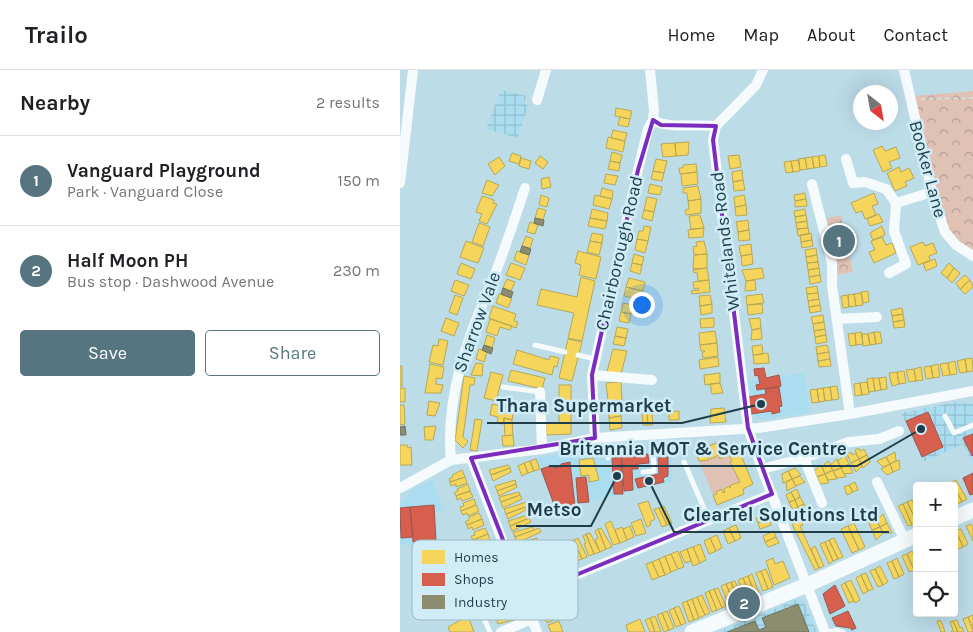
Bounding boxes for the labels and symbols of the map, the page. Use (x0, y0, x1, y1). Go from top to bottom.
north arrow (853, 85, 898, 130)
street label: Booker Lane (905, 118, 951, 220)
street label: Whitelands Road (706, 170, 744, 312)
street label: Chairborough Road (590, 173, 648, 333)
pin: 1 (823, 222, 855, 260)
street label: Sharrow Vale (449, 269, 505, 375)
your location (629, 292, 655, 318)
callout: Thara Supermarket (487, 389, 682, 423)
text: Thara Supermarket (497, 395, 671, 417)
callout: Britannia MOT & Service Centre (549, 432, 857, 466)
text: Britannia MOT & Service Centre (559, 438, 847, 460)
callout: Metso (516, 492, 591, 526)
callout: ClearTel Solutions Ltd (674, 498, 889, 532)
text: Metso (527, 499, 581, 521)
text: ClearTel Solutions Ltd (683, 504, 879, 526)
legend (412, 540, 578, 620)
text: Homes (454, 549, 499, 566)
text: Shops (454, 571, 494, 588)
pin: 2 (728, 584, 760, 622)
text: Industry (454, 594, 508, 611)

